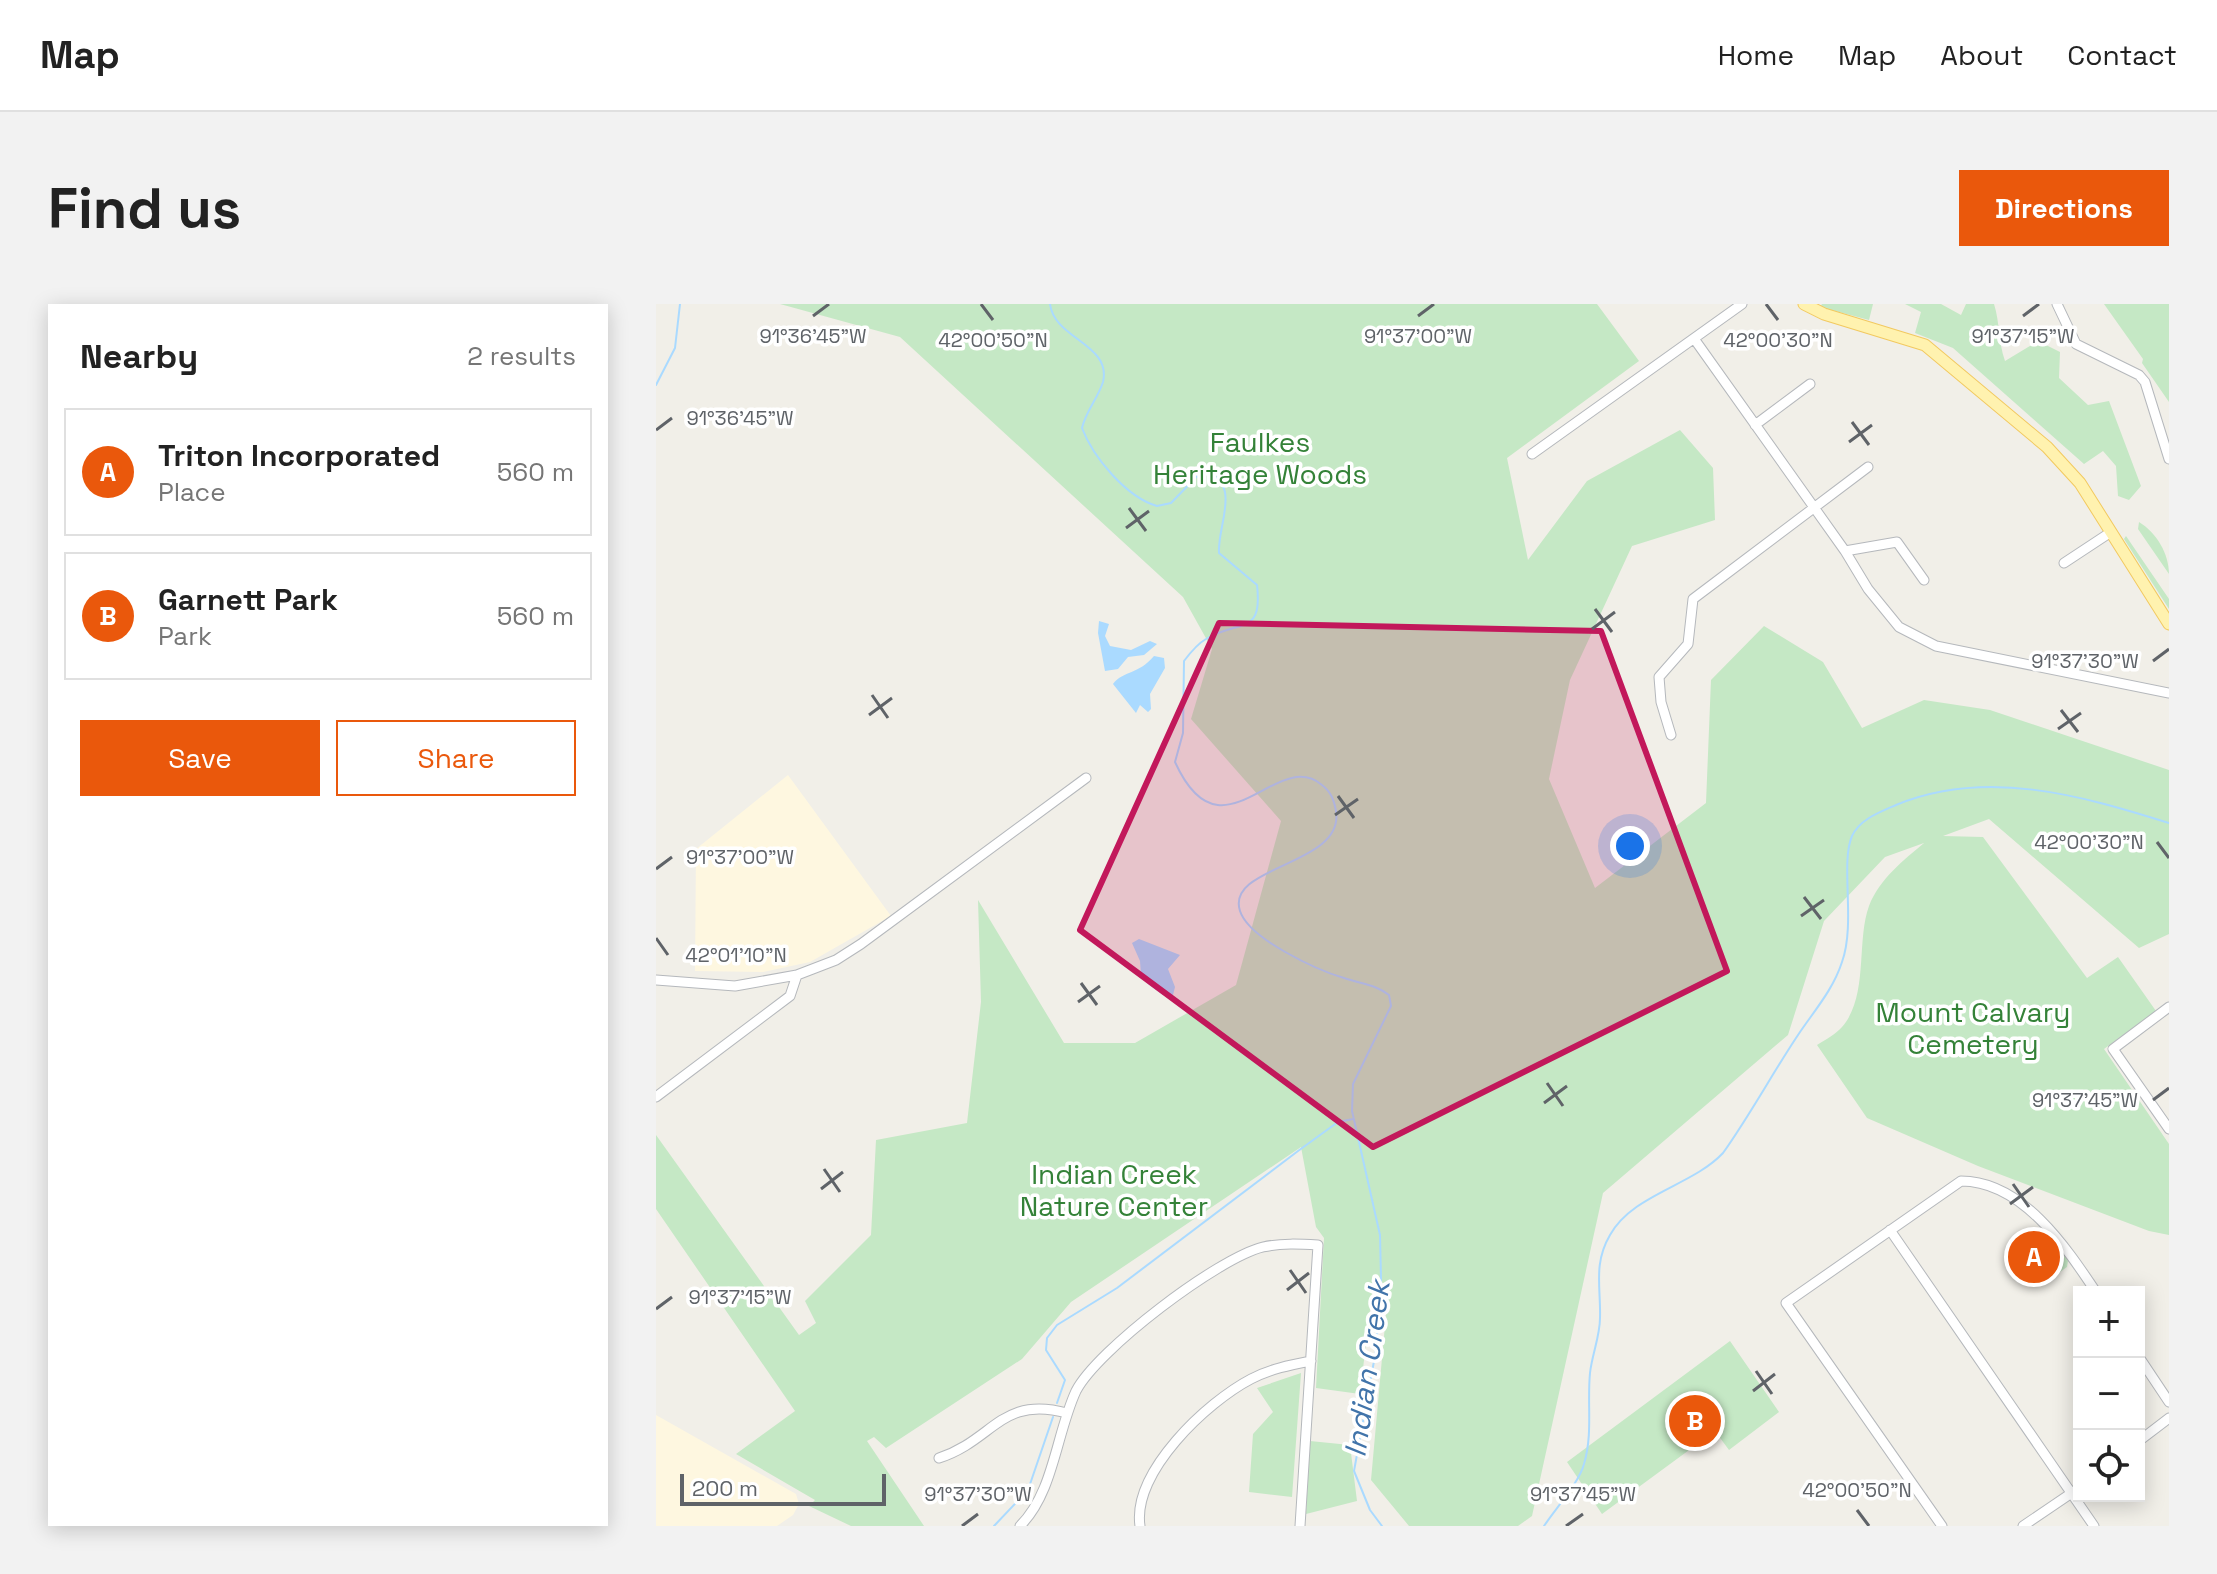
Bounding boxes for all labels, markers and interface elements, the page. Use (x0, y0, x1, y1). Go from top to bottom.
text: Map (40, 31, 120, 79)
text: Home (1718, 37, 1794, 73)
text: Map (1838, 37, 1896, 73)
text: About (1940, 37, 2023, 73)
text: Contact (2067, 37, 2177, 73)
button: Directions (1959, 170, 2169, 246)
text: Find us (48, 173, 241, 244)
text: 91°36'45"W (759, 323, 867, 349)
text: 91°37'00"W (1364, 323, 1472, 349)
text: 91°37'15"W (1972, 323, 2074, 349)
text: 42°00'50"N (938, 327, 1048, 353)
text: 42°00'30"N (1723, 327, 1833, 353)
text: Nearby (80, 335, 198, 378)
text: 2 results (467, 339, 576, 373)
text: 91°36'45"W (686, 405, 794, 431)
park label: Faulkes Heritage Woods (1153, 424, 1367, 492)
text: Triton Incorporated (158, 436, 440, 475)
text: A (100, 455, 116, 489)
text: 560 m (497, 455, 574, 489)
text: Place (158, 475, 226, 509)
text: Garnett Park (158, 580, 338, 619)
text: B (99, 599, 117, 633)
text: 560 m (497, 599, 574, 633)
text: Park (158, 619, 212, 653)
text: 91°37'30"W (2031, 648, 2139, 674)
button: Save (80, 720, 320, 796)
button: Share (336, 720, 576, 796)
your location (1610, 826, 1650, 866)
text: 42°00'30"N (2034, 829, 2144, 855)
text: 91°37'00"W (686, 844, 794, 870)
text: 42°01'10"N (685, 942, 787, 968)
park label: Mount Calvary Cemetery (1876, 994, 2070, 1062)
text: 91°37'45"W (2032, 1087, 2138, 1113)
park label: Indian Creek Nature Center (1020, 1156, 1208, 1224)
pin: A (2008, 1227, 2060, 1287)
water label: Indian Creek (1335, 1276, 1399, 1460)
text: 91°37'15"W (689, 1284, 791, 1310)
map controls (2073, 1286, 2145, 1502)
button: + (2073, 1286, 2145, 1358)
button: − (2073, 1358, 2145, 1430)
pin: B (1669, 1391, 1721, 1451)
button: locate (2073, 1430, 2145, 1502)
scale bar (680, 1470, 886, 1506)
text: 200 m (692, 1474, 758, 1502)
text: 42°00'50"N (1802, 1477, 1912, 1503)
text: 91°37'30"W (924, 1481, 1032, 1507)
text: 91°37'45"W (1530, 1481, 1636, 1507)

